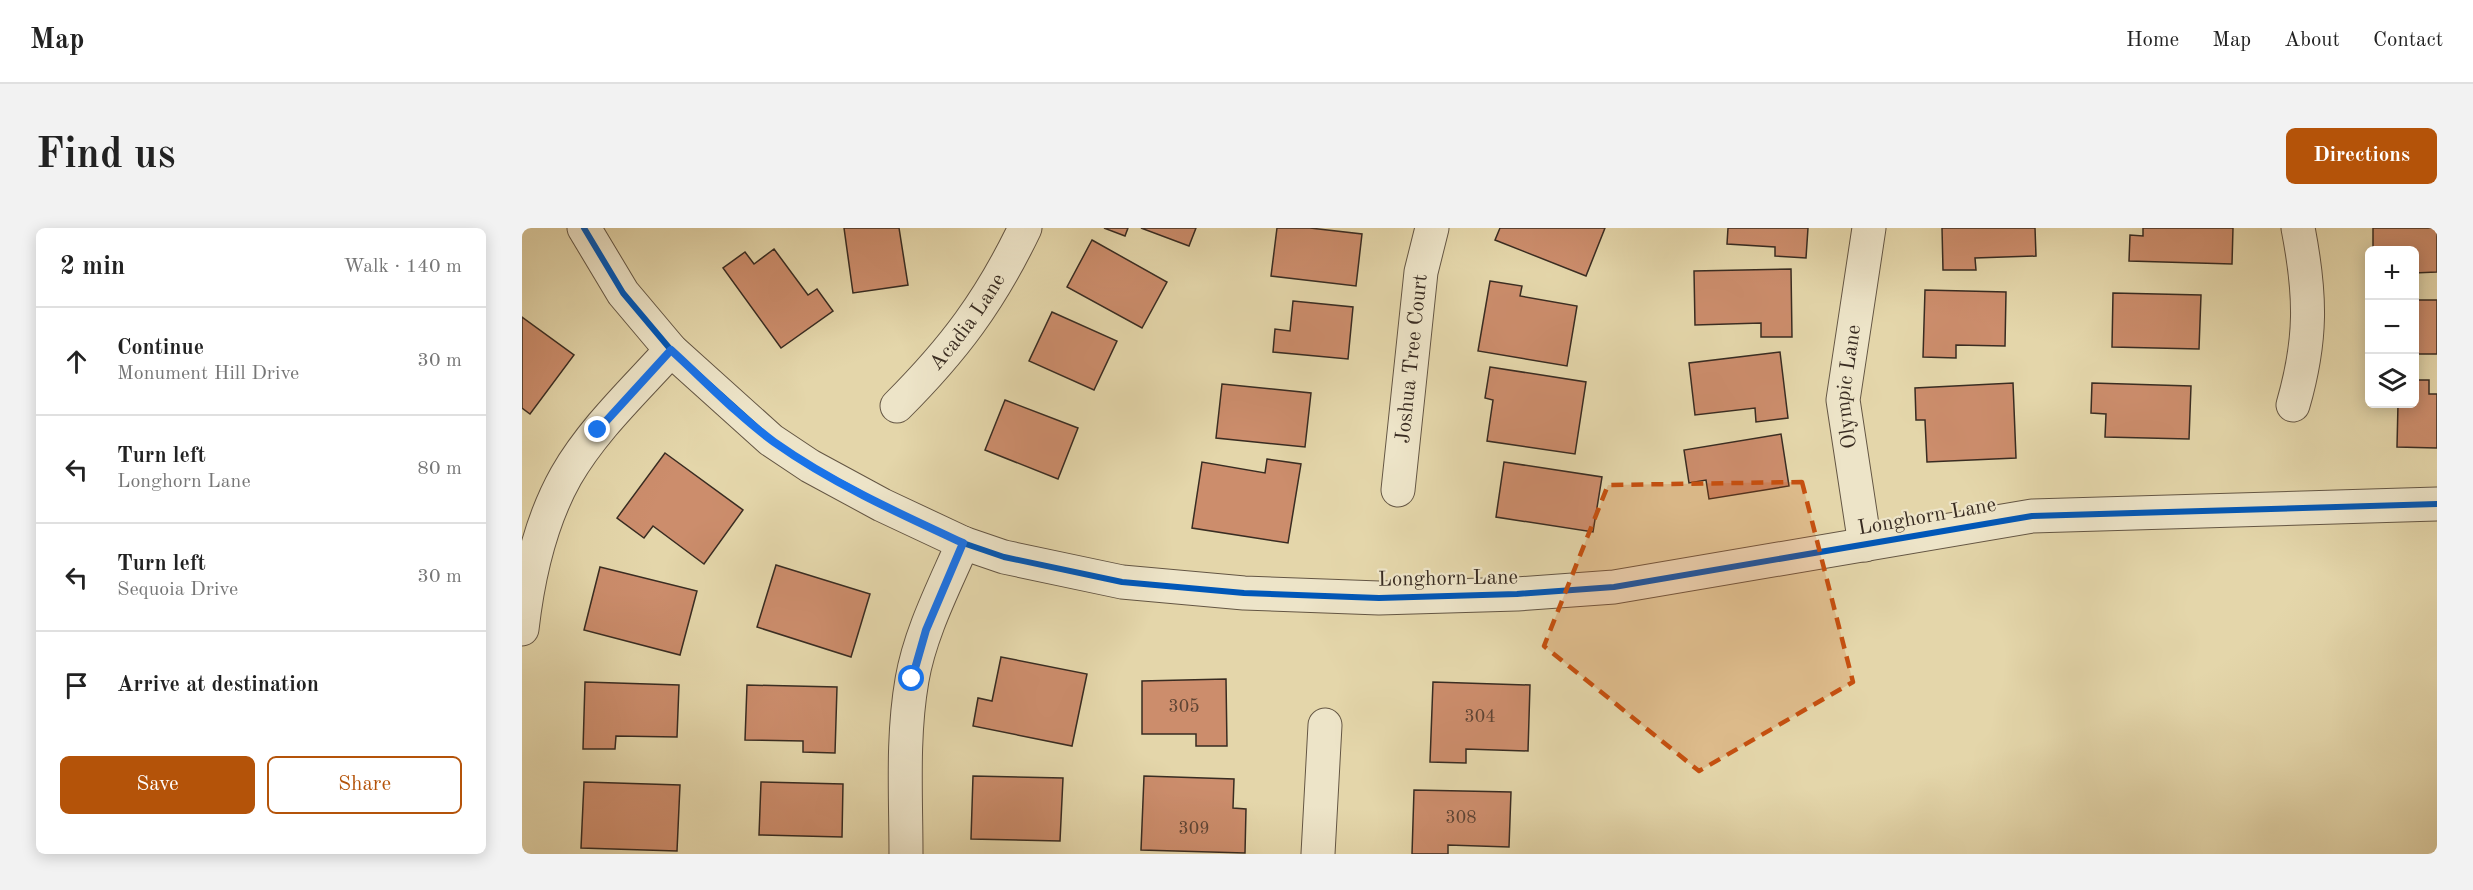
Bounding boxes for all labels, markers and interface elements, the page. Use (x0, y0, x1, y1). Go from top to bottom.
text: Map (30, 27, 84, 55)
text: Home (2126, 30, 2179, 51)
text: Map (2212, 30, 2251, 51)
text: About (2284, 30, 2340, 51)
text: Contact (2373, 30, 2443, 51)
button: Directions (2286, 128, 2437, 184)
text: Find us (36, 135, 175, 177)
map controls (2365, 246, 2419, 408)
button: + (2365, 246, 2419, 300)
text: 2 min (60, 254, 125, 280)
text: Walk · 140 m (343, 257, 462, 277)
street label: Acadia Lane (926, 270, 1009, 374)
street label: Joshua Tree Court (1392, 273, 1431, 445)
button: − (2365, 300, 2419, 354)
street label: Olympic Lane (1832, 323, 1865, 450)
text: Continue (117, 337, 204, 359)
icon: ahead (60, 345, 93, 378)
text: 30 m (417, 351, 462, 371)
button: layers (2365, 354, 2419, 408)
text: Monument Hill Drive (117, 364, 299, 384)
route end (584, 416, 610, 442)
text: Turn left (117, 445, 206, 467)
icon: left (60, 453, 93, 486)
text: 80 m (417, 459, 462, 479)
text: Longhorn Lane (117, 472, 251, 492)
street label: Longhorn Lane (1856, 494, 1998, 540)
text: Turn left (117, 553, 206, 575)
icon: left (60, 561, 93, 594)
text: 30 m (417, 567, 462, 587)
street label: Longhorn Lane (1378, 567, 1518, 591)
text: Sequoia Drive (117, 580, 238, 600)
route start (898, 665, 924, 691)
icon: arrive (60, 669, 93, 702)
text: Arrive at destination (117, 674, 319, 696)
house number: 305 (1168, 698, 1200, 716)
house number: 304 (1464, 708, 1496, 726)
button: Save (60, 756, 255, 814)
button: Share (267, 756, 462, 814)
house number: 308 (1445, 809, 1477, 827)
house number: 309 (1178, 820, 1210, 838)

